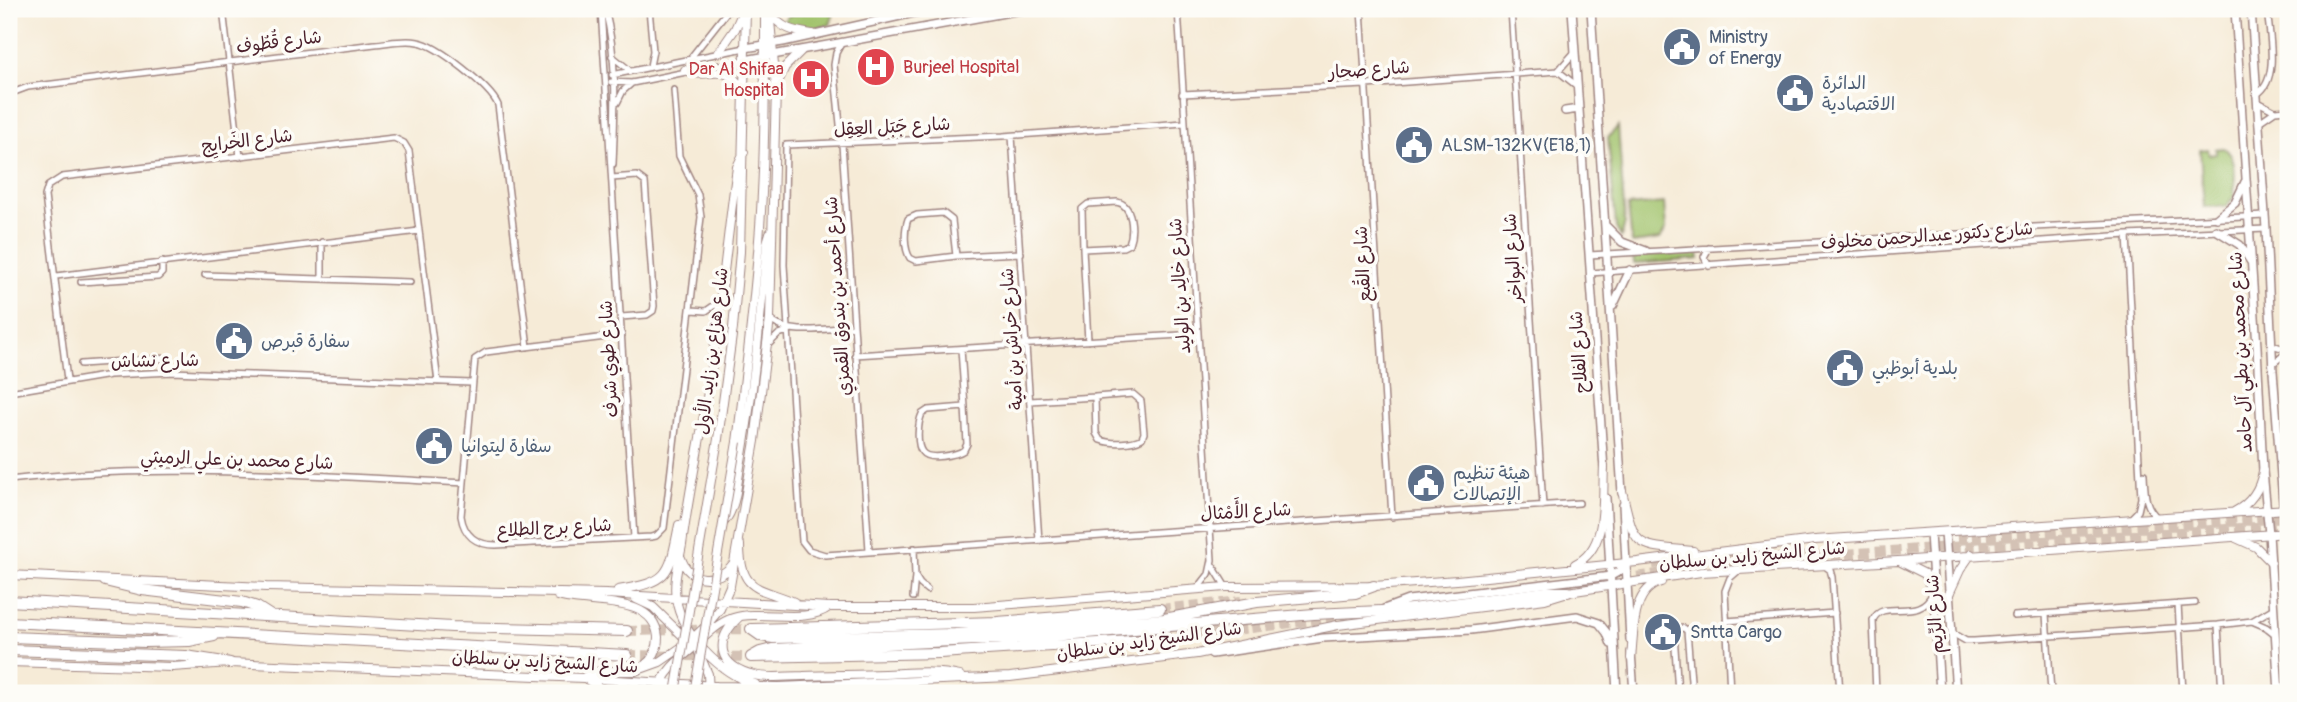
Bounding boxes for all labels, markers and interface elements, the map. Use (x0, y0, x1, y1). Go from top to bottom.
street label: شارع قُطُوف (235, 23, 323, 59)
public building icon: Ministry of Energy (1661, 26, 1703, 68)
place label: Ministry of Energy (1709, 26, 1782, 70)
hospital icon: Burjeel Hospital (855, 46, 897, 88)
place label: Burjeel Hospital (903, 56, 1019, 79)
street label: شارع صحار (1325, 56, 1411, 84)
place label: Dar Al Shifaa Hospital (688, 58, 784, 102)
hospital icon: Dar Al Shifaa Hospital (790, 58, 832, 100)
public building icon: الدائرة الاقتصادية (1774, 72, 1816, 114)
place label: الدائرة الاقتصادية (1822, 72, 1895, 116)
street label: شارع جَبَل العِقِل (833, 112, 951, 142)
street label: شارع الخَرايِج (200, 123, 294, 159)
public building icon: ALSM-132KV(E18,1) (1393, 124, 1435, 166)
place label: ALSM-132KV(E18,1) (1441, 134, 1592, 157)
street label: شارع أحمد بن بندوق القمزي (820, 195, 857, 397)
street label: شارع البواخر (1498, 213, 1528, 305)
street label: شارع خالِد بن الوليد (1164, 217, 1196, 355)
street label: شارع دكتور عبدالرحمن مخلوف (1820, 217, 2034, 255)
street label: شارع القُبع (1348, 225, 1377, 303)
street label: شارع محمد بن بطي آل حامد (2224, 251, 2262, 453)
street label: شارع هزاع بن زايد الأول (689, 266, 734, 436)
street label: شارع خراش بن أمية (996, 267, 1028, 411)
street label: شارع طوي شرف (594, 300, 625, 418)
street label: شارع الفلاح (1565, 310, 1593, 394)
public building icon: سفارة قبرص (213, 320, 255, 362)
place label: سفارة قبرص (261, 330, 350, 353)
public building icon: بلدية أبوظبي (1824, 347, 1866, 389)
street label: شارع نشاش (111, 349, 199, 373)
place label: بلدية أبوظبي (1872, 357, 1958, 384)
public building icon: سفارة ليتوانيا (413, 425, 455, 467)
place label: سفارة ليتوانيا (461, 435, 552, 458)
street label: شارع محمد بن علي الرميثي (140, 445, 334, 479)
public building icon: هيئة تنظيم الإتصالات (1405, 462, 1447, 504)
place label: هيئة تنظيم الإتصالات (1453, 462, 1530, 506)
street label: شارع الأَمْثال (1200, 493, 1292, 526)
street label: شارع برج الطلاع (496, 513, 612, 543)
street label: شارع الشيخ زايد بن سلطان (1658, 536, 1846, 576)
street label: شارع الرِّيم (1921, 574, 1951, 654)
public building icon: Sntta Cargo (1642, 611, 1684, 653)
street label: شارع الشيخ زايد بن سلطان (1055, 617, 1243, 665)
place label: Sntta Cargo (1690, 621, 1782, 644)
street label: شارع الشيخ زايد بن سلطان (451, 646, 639, 678)

